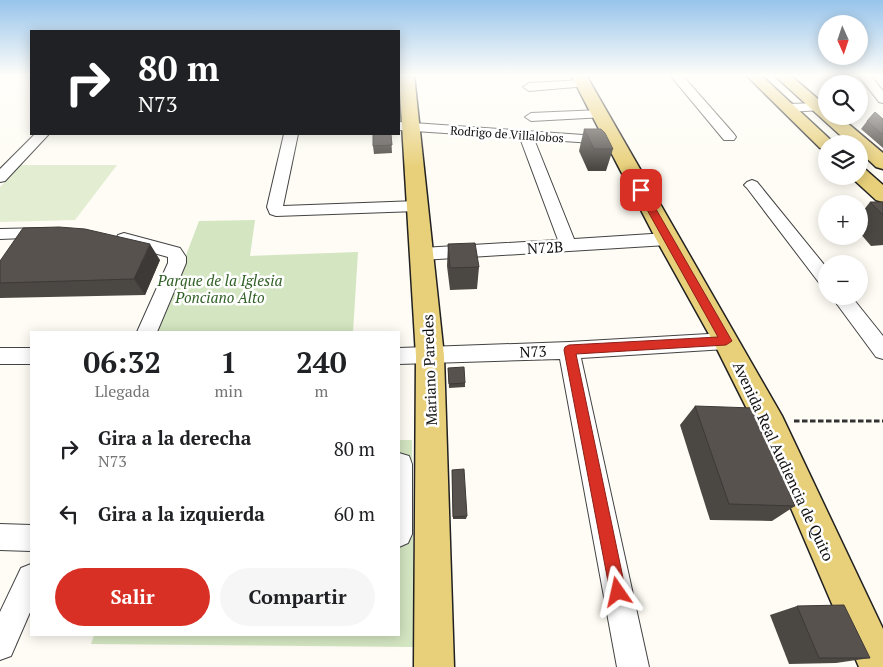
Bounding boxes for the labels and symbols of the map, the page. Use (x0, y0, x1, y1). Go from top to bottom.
north arrow (818, 15, 868, 65)
street label: Rodrigo de Villalobos (450, 123, 564, 145)
pin (620, 169, 662, 211)
street label: N72B (526, 236, 564, 258)
park label: Parque de la Iglesia Ponciano Alto (157, 270, 282, 307)
street label: Mariano Paredes (417, 314, 441, 426)
street label: N73 (519, 341, 547, 361)
street label: Avenida Real Audiencia de Quito (729, 358, 839, 564)
position arrow (591, 565, 643, 617)

